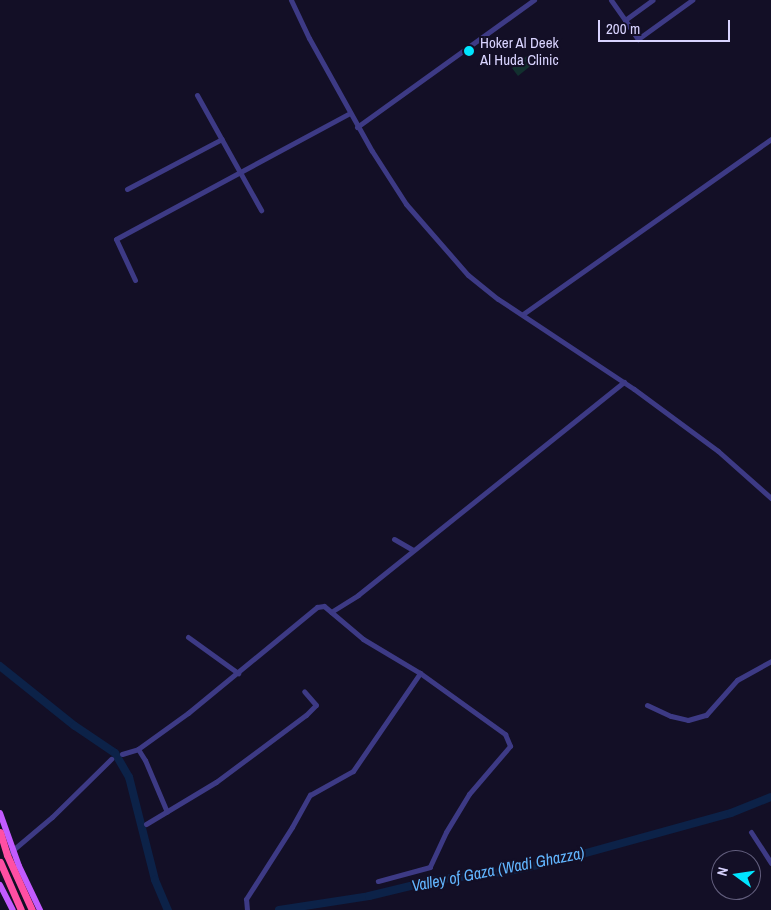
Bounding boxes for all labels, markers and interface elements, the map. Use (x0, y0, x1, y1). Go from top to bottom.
scale bar (601, 10, 734, 42)
text: 200 m (606, 18, 640, 39)
place label: Hoker Al Deek Al Huda Clinic (480, 33, 559, 68)
marker: Hoker Al Deek Al Huda Clinic (462, 44, 476, 58)
water label: Valley of Gaza (Wadi Ghazza) (410, 843, 586, 895)
north arrow (711, 850, 761, 900)
text: N (713, 865, 732, 878)

